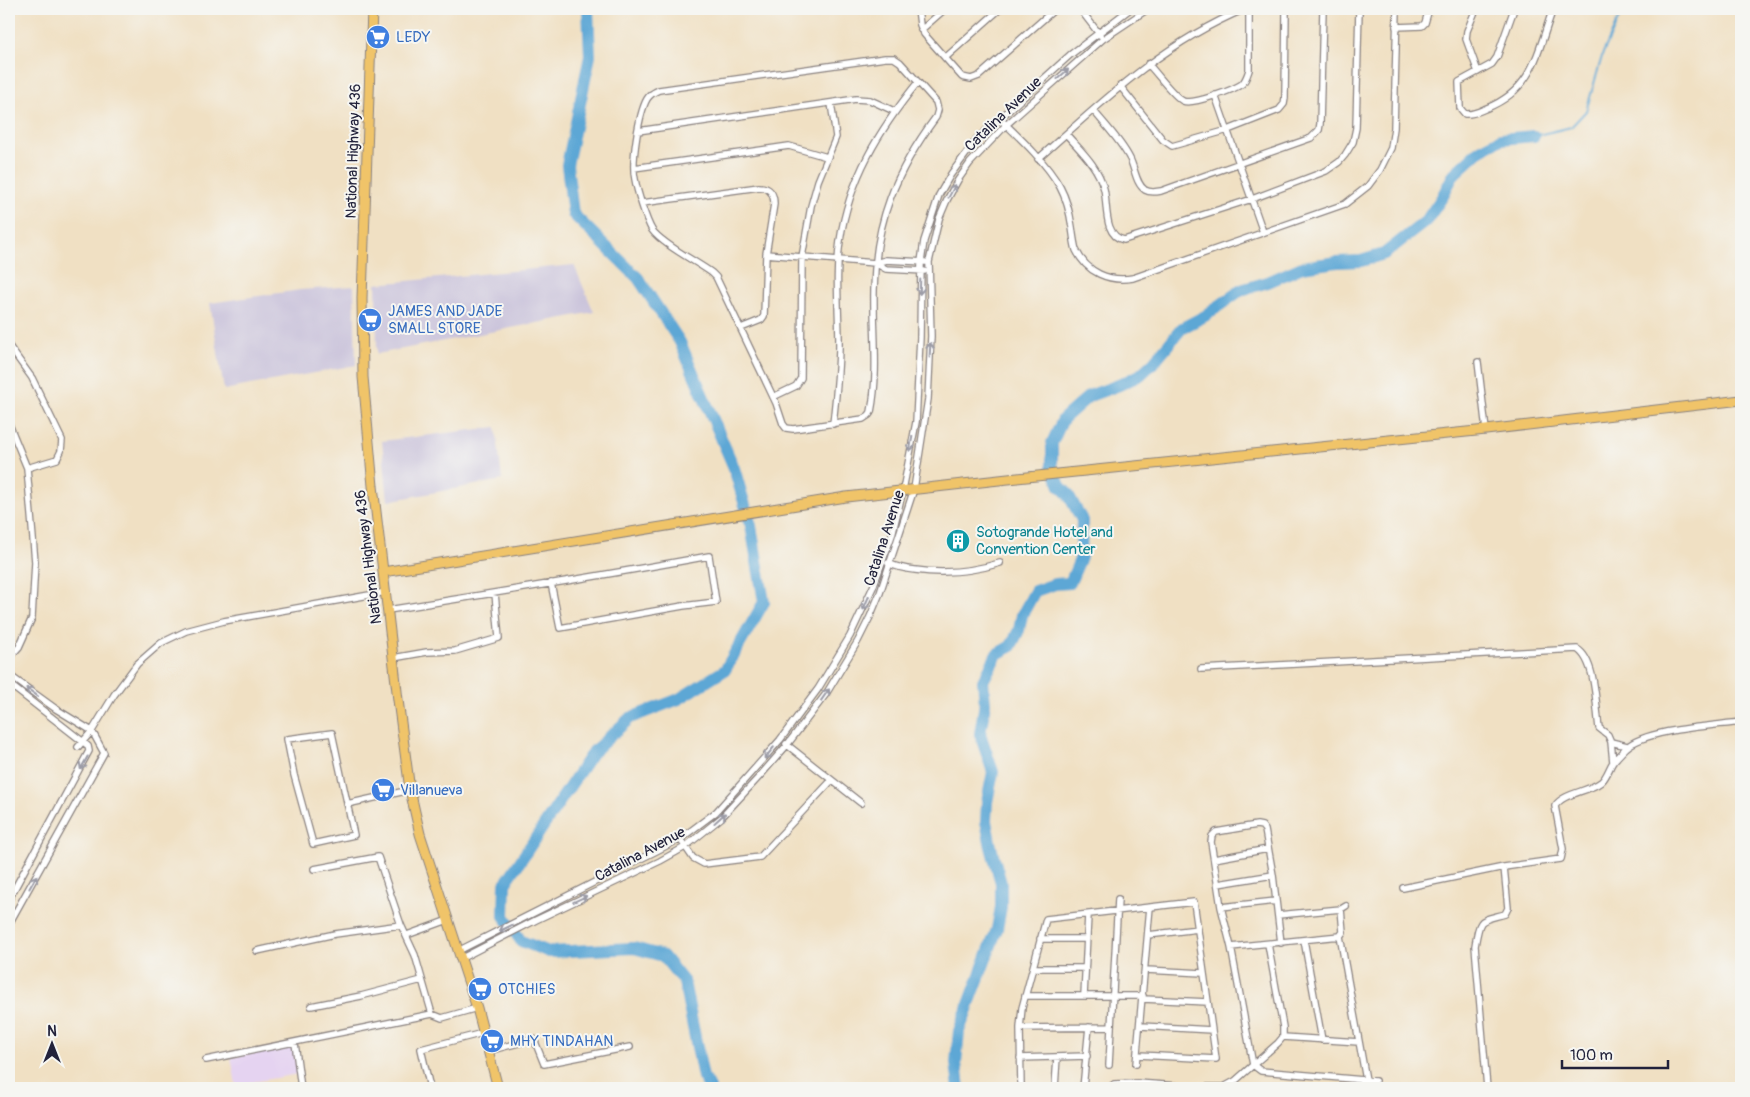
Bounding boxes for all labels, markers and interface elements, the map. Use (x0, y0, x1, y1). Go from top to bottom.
supermarket icon: LEDY (365, 24, 391, 50)
place label: LEDY (396, 28, 431, 47)
one-way arrow (1056, 68, 1069, 80)
street label: Catalina Avenue (961, 72, 1046, 156)
street label: National Highway 436 (342, 83, 365, 219)
one-way arrow (947, 184, 957, 199)
one-way arrow (915, 278, 925, 295)
place label: JAMES AND JADE SMALL STORE (388, 302, 502, 338)
supermarket icon: JAMES AND JADE SMALL STORE (357, 307, 383, 333)
one-way arrow (925, 342, 935, 358)
one-way arrow (906, 436, 916, 452)
street label: Catalina Avenue (860, 487, 909, 589)
street label: National Highway 436 (351, 489, 386, 625)
place label: Sotogrande Hotel and Convention Center (976, 523, 1113, 559)
building icon: Sotogrande Hotel and Convention Center (945, 528, 971, 554)
one-way arrow (860, 595, 870, 610)
one-way arrow (25, 687, 39, 697)
one-way arrow (820, 688, 830, 702)
one-way arrow (763, 747, 774, 760)
one-way arrow (78, 755, 88, 769)
supermarket icon: Villanueva (370, 777, 396, 803)
place label: Villanueva (400, 781, 463, 800)
one-way arrow (713, 813, 726, 825)
street label: Catalina Avenue (592, 822, 689, 886)
one-way arrow (28, 875, 38, 890)
one-way arrow (572, 894, 587, 904)
one-way arrow (499, 924, 514, 933)
supermarket icon: OTCHIES (467, 976, 493, 1002)
place label: OTCHIES (498, 980, 555, 999)
north arrow (28, 1020, 78, 1070)
text: N (47, 1023, 57, 1040)
supermarket icon: MHY TINDAHAN (479, 1028, 505, 1054)
place label: MHY TINDAHAN (510, 1032, 613, 1051)
scale bar (1562, 1037, 1669, 1069)
text: 100 m (1570, 1046, 1613, 1065)

